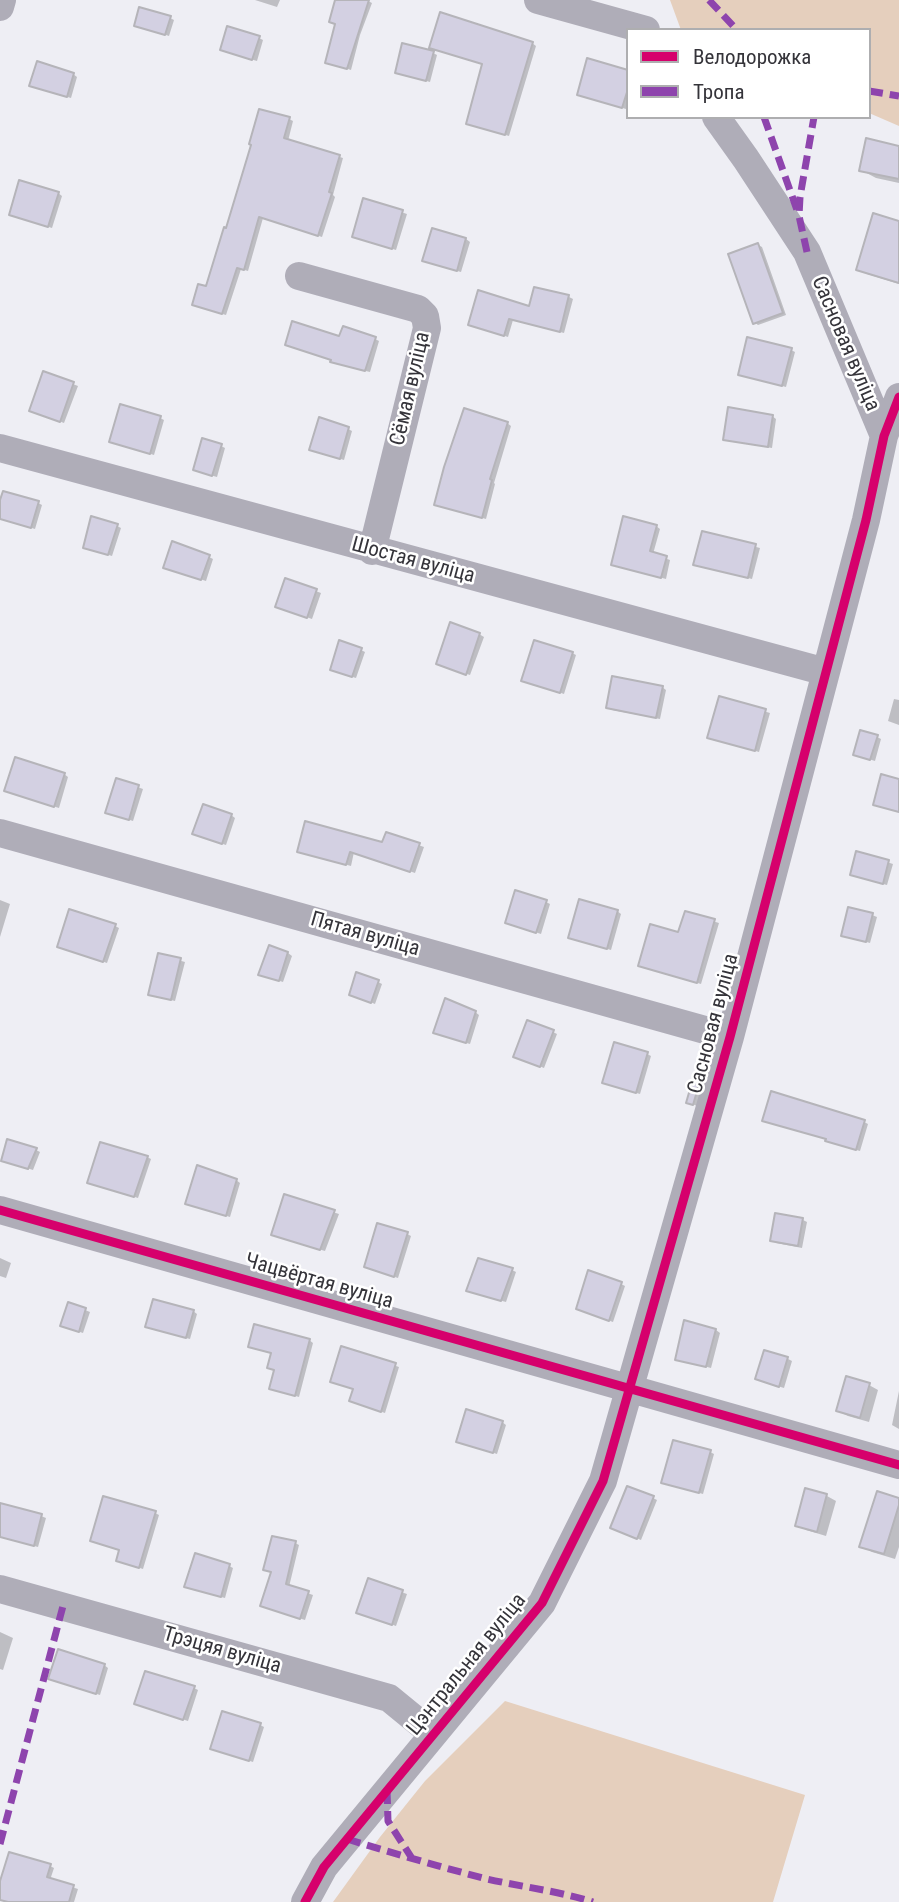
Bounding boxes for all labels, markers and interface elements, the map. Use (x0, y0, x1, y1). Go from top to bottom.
legend (626, 28, 871, 119)
text: Велодорожка (693, 45, 811, 69)
text: Тропа (693, 80, 744, 104)
street label: Сасновая вуліца (805, 273, 885, 415)
street label: Сёмая вуліца (386, 330, 436, 448)
street label: Шостая вуліца (349, 532, 477, 590)
street label: Пятая вуліца (308, 907, 422, 963)
street label: Сасновая вуліца (683, 951, 745, 1097)
street label: Чацвёртая вуліца (242, 1249, 396, 1315)
street label: Цэнтральная вуліца (402, 1589, 532, 1741)
street label: Трэцяя вуліца (160, 1622, 284, 1680)

